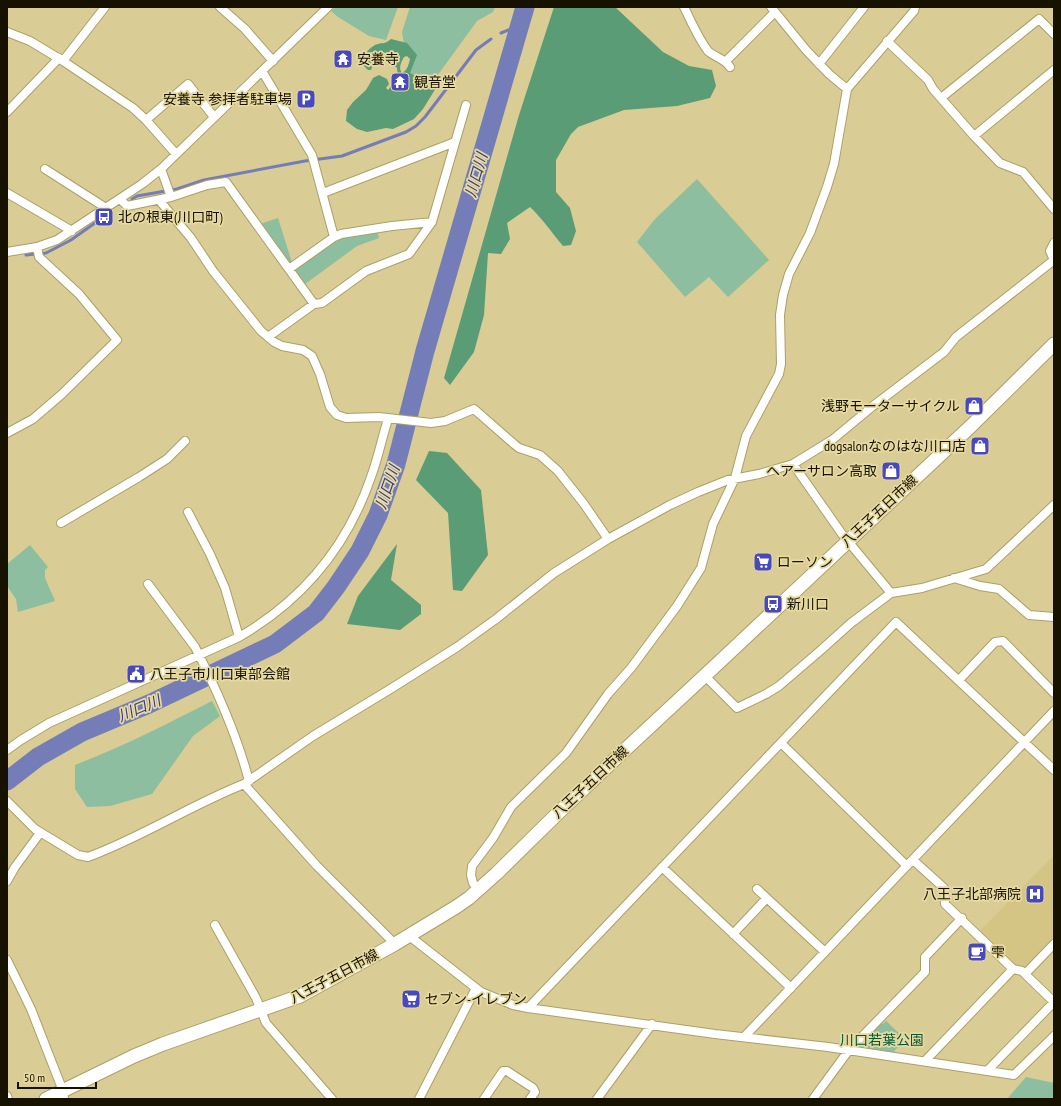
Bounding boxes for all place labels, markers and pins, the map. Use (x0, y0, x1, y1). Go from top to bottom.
temple icon: 安養寺 (332, 48, 354, 70)
place label: 安養寺 (357, 50, 399, 68)
temple icon: 観音堂 (389, 71, 411, 93)
place label: 観音堂 (414, 73, 456, 91)
parking icon: 安養寺 参拝者駐車場 (295, 88, 317, 110)
place label: 安養寺 参拝者駐車場 (163, 90, 292, 108)
bus stop icon: 北の根東(川口町) (93, 206, 115, 228)
place label: 北の根東(川口町) (118, 208, 223, 226)
shop icon: 浅野モーターサイクル (963, 395, 985, 417)
place label: 浅野モーターサイクル (821, 397, 960, 415)
shop icon: dogsalonなのはな川口店 (969, 435, 991, 457)
place label: dogsalonなのはな川口店 (824, 437, 966, 455)
shop icon: ヘアーサロン高取 (880, 460, 902, 482)
place label: ヘアーサロン高取 (766, 462, 877, 480)
supermarket icon: ローソン (752, 551, 774, 573)
place label: ローソン (777, 553, 833, 571)
bus stop icon: 新川口 (762, 593, 784, 615)
place label: 新川口 (787, 595, 829, 613)
public building icon: 八王子市川口東部会館 (125, 663, 147, 685)
place label: 八王子市川口東部会館 (150, 665, 290, 683)
hospital icon: 八王子北部病院 (1024, 883, 1046, 905)
place label: 八王子北部病院 (923, 885, 1021, 903)
cafe icon: 雫 (966, 941, 988, 963)
place label: 雫 (991, 943, 1005, 961)
supermarket icon: セブン-イレブン (400, 988, 422, 1010)
place label: セブン-イレブン (425, 990, 527, 1008)

